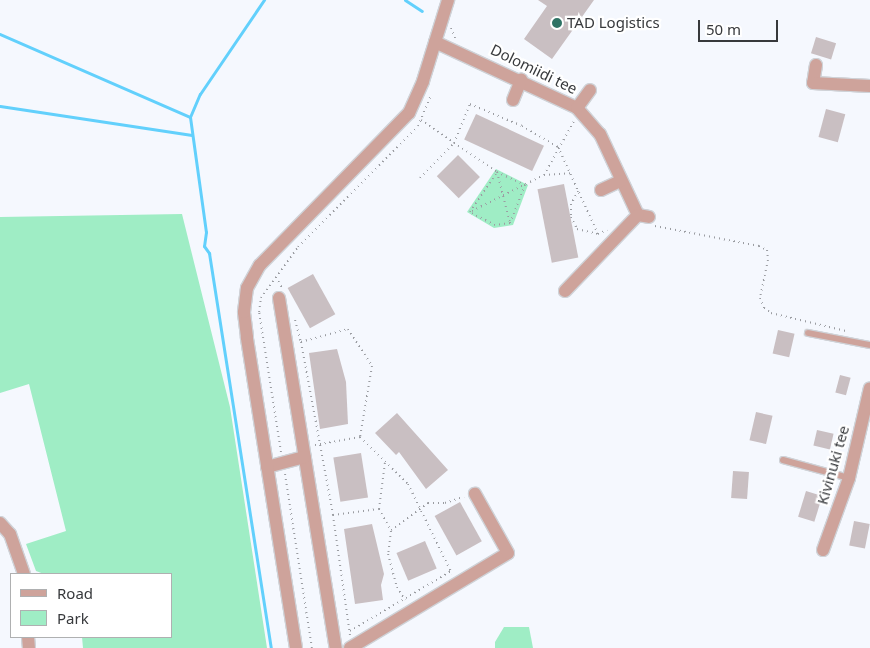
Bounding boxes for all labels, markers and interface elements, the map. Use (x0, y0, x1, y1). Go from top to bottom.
scale bar (700, 10, 780, 42)
place label: TAD Logistics (567, 14, 660, 32)
marker: TAD Logistics (551, 17, 563, 29)
text: 50 m (706, 19, 741, 39)
street label: Dolomiidi tee (488, 40, 580, 98)
street label: Kivinuki tee (813, 423, 853, 507)
legend (10, 573, 172, 638)
text: Road (57, 583, 93, 603)
text: Park (57, 608, 89, 628)

